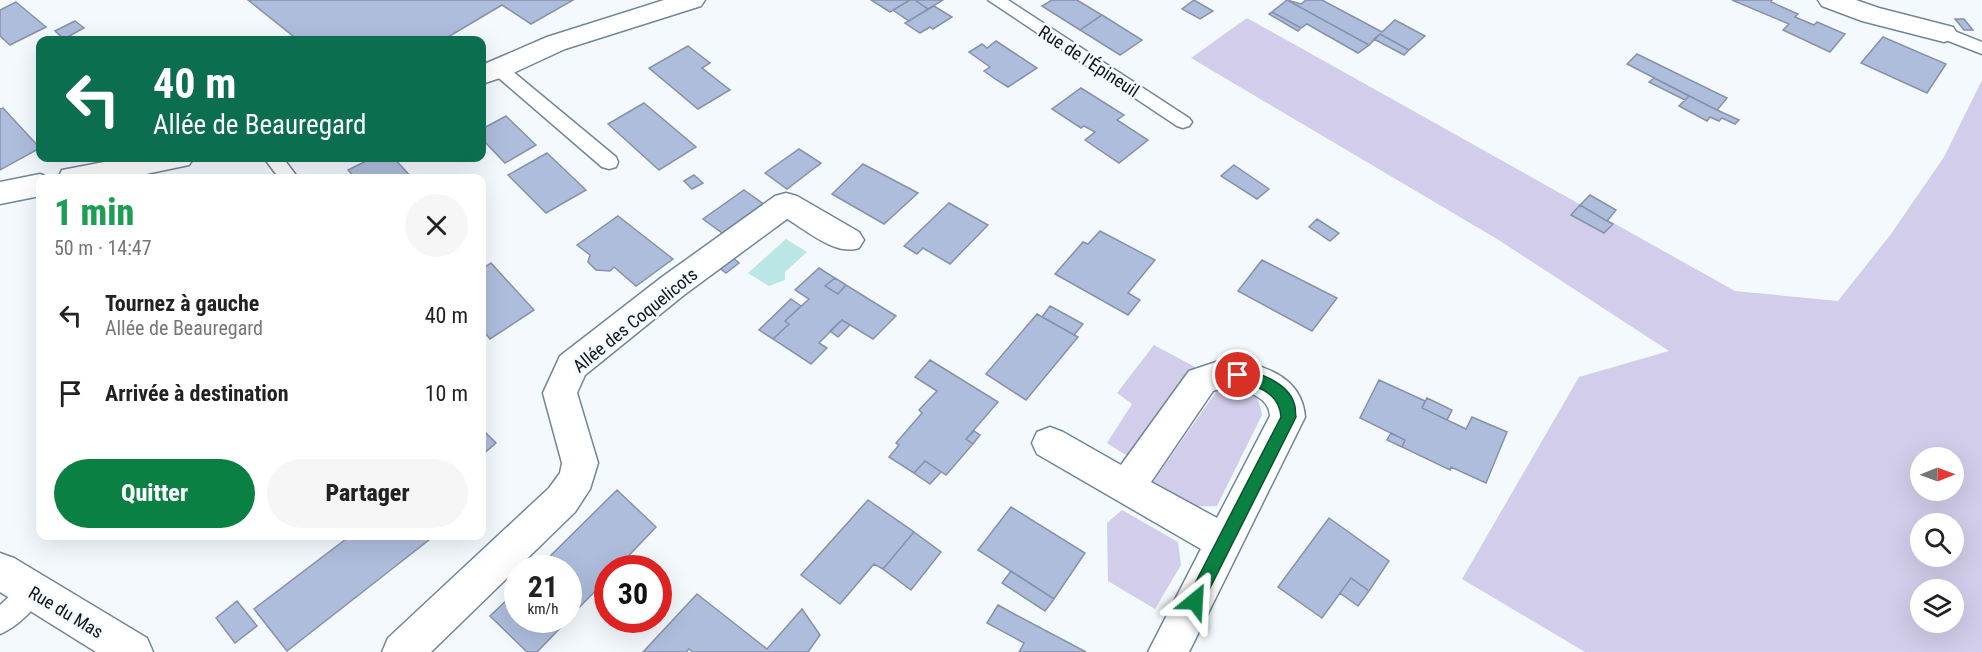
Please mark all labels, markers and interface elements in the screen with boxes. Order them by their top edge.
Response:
street label: Rue de l'Épineuil [1035,21,1143,101]
text: 40 m [153,59,236,108]
icon: left [54,60,132,138]
text: Allée de Beauregard [153,109,366,141]
text: 1 min [54,192,134,234]
button: close [405,194,468,257]
text: 50 m · 14:47 [54,236,152,260]
street label: Allée des Coquelicots [569,263,701,377]
text: Tournez à gauche [105,291,259,316]
icon: left [54,299,87,332]
text: 40 m [425,303,468,328]
text: Allée de Beauregard [105,316,263,340]
pin [1212,349,1263,400]
icon: arrive [1221,358,1254,391]
icon: arrive [54,377,87,410]
text: Arrivée à destination [105,381,289,406]
text: 10 m [425,381,468,406]
north arrow [1910,447,1964,501]
map controls [1910,447,1964,633]
button: Quitter [54,459,255,528]
button: Partager [267,459,468,528]
button: search [1910,513,1964,567]
speed limit sign: 30 [594,555,672,633]
text: 21 [528,569,558,604]
position arrow [1163,569,1227,633]
button: layers [1910,579,1964,633]
street label: Rue du Mas [25,582,107,642]
text: km/h [528,600,558,618]

